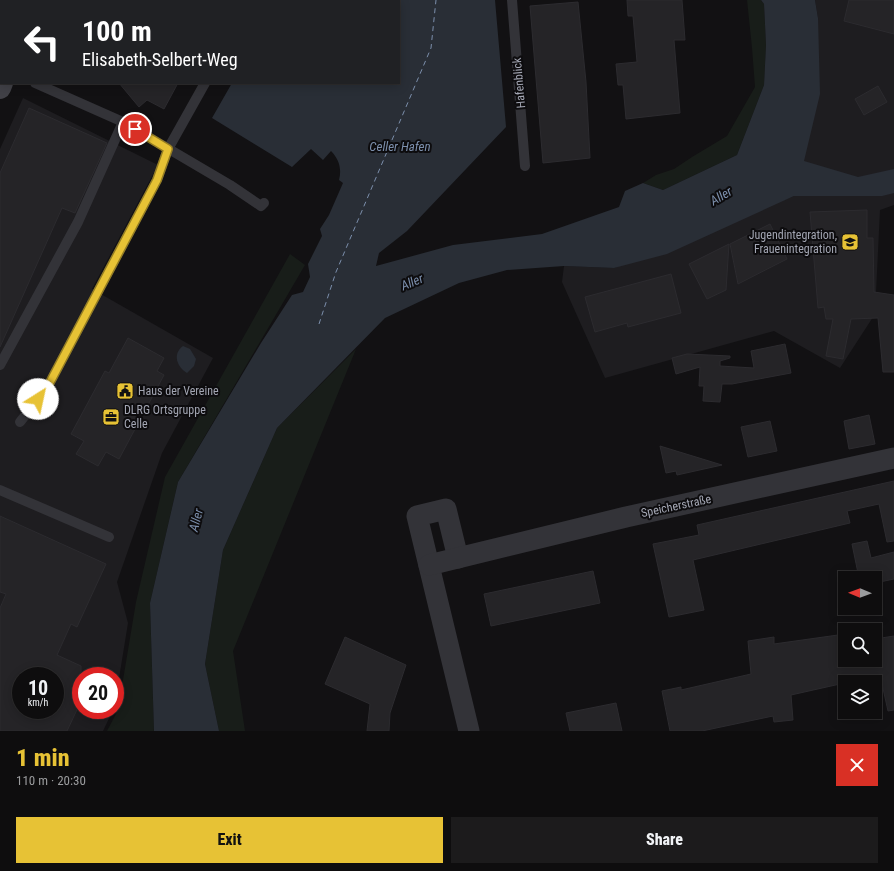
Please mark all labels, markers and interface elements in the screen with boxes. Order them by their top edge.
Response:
text: 100 m [82,15,152,48]
icon: left [16,16,68,68]
text: Elisabeth-Selbert-Weg [82,49,238,70]
street label: Hafenblick [510,57,528,109]
pin [118,112,152,146]
icon: arrive [124,118,146,140]
water label: Celler Hafen [369,139,431,154]
water label: Aller [706,183,736,209]
place label: Jugendintegration, Frauenintegration [749,228,837,256]
school or university icon: Jugendintegration, Frauenintegration [840,232,860,252]
water label: Aller [398,270,426,294]
position arrow [17,378,59,420]
public building icon: Haus der Vereine [115,381,135,401]
place label: Haus der Vereine [138,384,219,398]
place label: DLRG Ortsgruppe Celle [124,403,206,431]
office icon: DLRG Ortsgruppe Celle [101,407,121,427]
street label: Speicherstraße [640,492,713,520]
water label: Aller [186,506,206,534]
north arrow [838,571,882,615]
map controls [838,571,882,719]
button: search [838,623,882,667]
speed limit sign: 20 [72,667,124,719]
button: layers [838,675,882,719]
text: 10 [28,676,48,700]
text: km/h [28,697,48,708]
text: 1 min [16,744,70,772]
button: close [836,744,878,786]
text: 110 m · 20:30 [16,773,86,788]
button: Exit [16,817,443,863]
button: Share [451,817,878,863]

